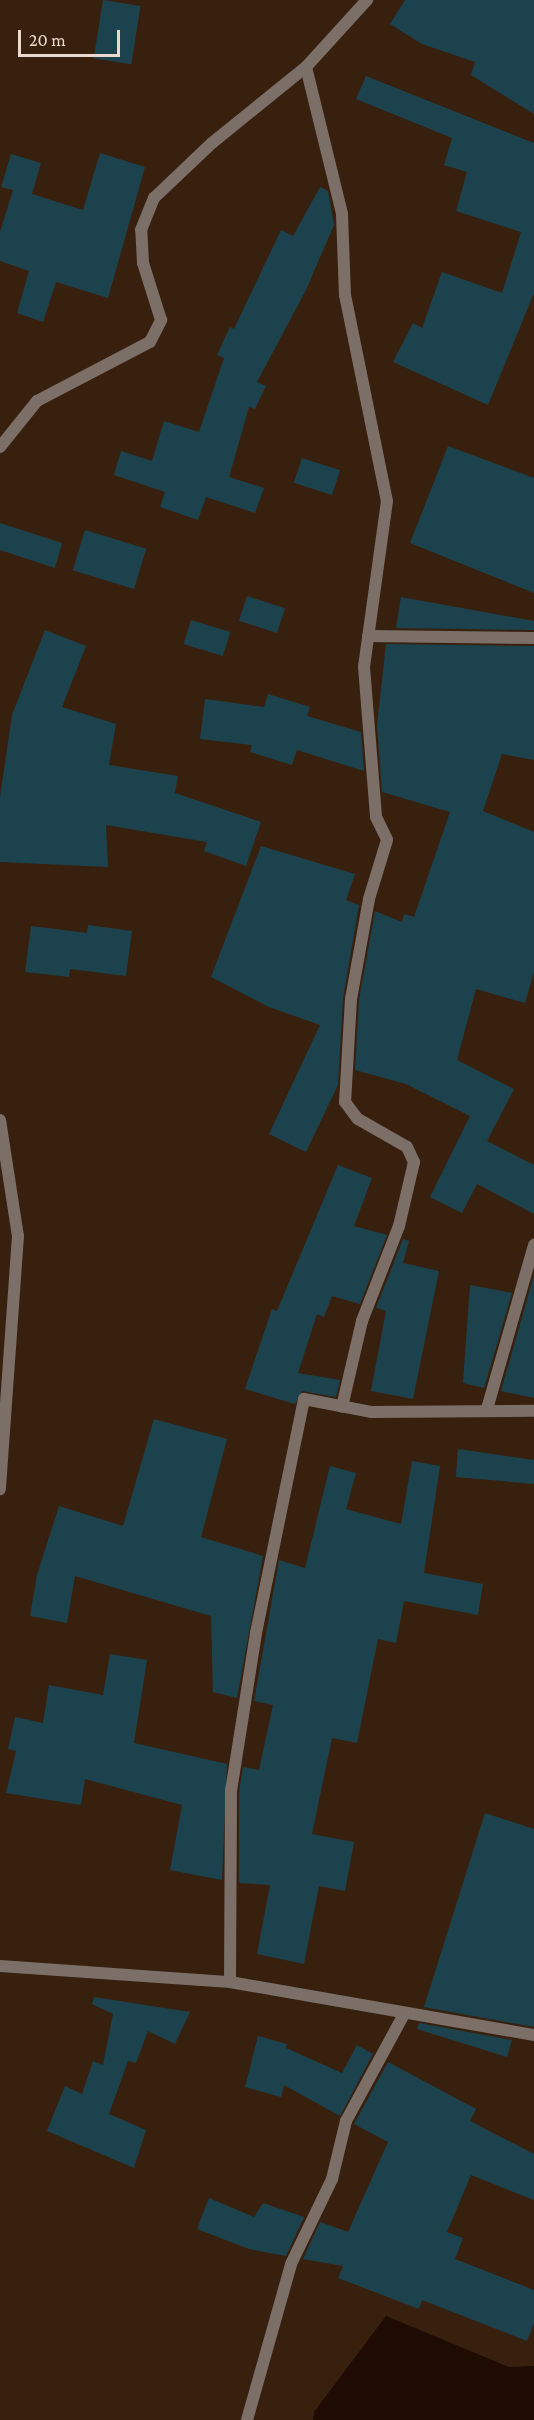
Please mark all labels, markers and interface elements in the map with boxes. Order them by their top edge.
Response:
scale bar [21,18,123,56]
text: 20 m [29,30,66,50]

